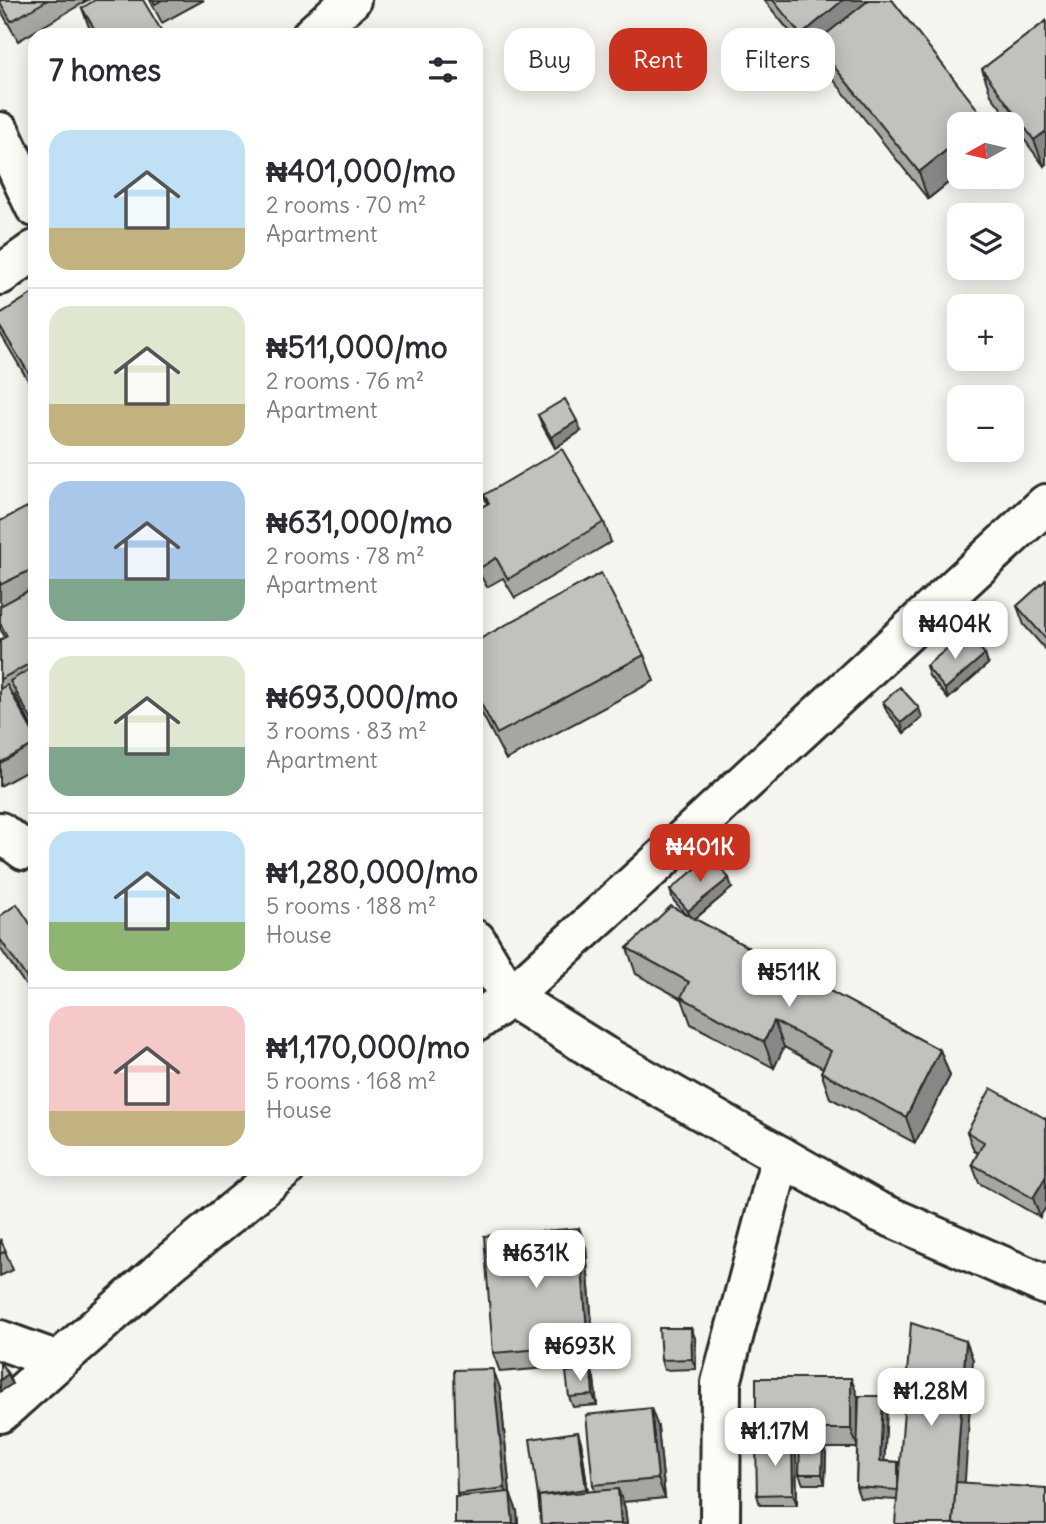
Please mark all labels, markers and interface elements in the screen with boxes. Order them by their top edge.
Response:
chip: Buy [504,28,595,91]
chip: Rent [609,28,707,91]
chip: Filters [721,28,835,91]
text: 7 homes [49,51,161,89]
icon: filters [424,51,462,89]
north arrow [947,112,1024,189]
map controls [947,112,1024,462]
text: ₦401,000/mo [266,152,456,190]
icon: home [105,158,189,242]
text: 2 rooms · 70 m² [266,190,426,219]
button: layers [947,203,1024,280]
text: Apartment [266,219,378,248]
button: + [947,294,1024,371]
text: ₦511,000/mo [266,328,448,366]
icon: home [105,334,189,418]
text: 2 rooms · 76 m² [266,366,424,395]
button: − [947,385,1024,462]
text: Apartment [266,395,378,424]
text: ₦631,000/mo [266,503,452,541]
icon: home [105,509,189,593]
text: 2 rooms · 78 m² [266,541,425,570]
text: Apartment [266,570,378,599]
pin: ₦404K [906,602,1004,661]
text: ₦404K [919,609,991,638]
text: ₦693,000/mo [266,678,458,716]
icon: home [105,684,189,768]
text: 3 rooms · 83 m² [266,716,427,745]
text: Apartment [266,745,378,774]
pin: ₦401K [651,824,749,884]
text: ₦401K [666,832,734,861]
text: ₦1,280,000/mo [266,853,478,891]
icon: home [105,859,189,943]
text: 5 rooms · 188 m² [266,891,436,920]
text: House [266,920,332,949]
pin: ₦511K [740,950,838,1009]
text: ₦511K [758,957,820,986]
text: ₦1,170,000/mo [266,1028,470,1066]
icon: home [105,1034,189,1118]
text: 5 rooms · 168 m² [266,1066,436,1095]
text: House [266,1095,332,1124]
pin: ₦631K [487,1230,585,1290]
text: ₦631K [503,1238,569,1267]
pin: ₦693K [531,1324,629,1383]
text: ₦693K [545,1331,615,1360]
pin: ₦1.28M [874,1368,988,1428]
text: ₦1.28M [893,1376,969,1405]
pin: ₦1.17M [718,1408,832,1468]
text: ₦1.17M [741,1416,809,1445]

